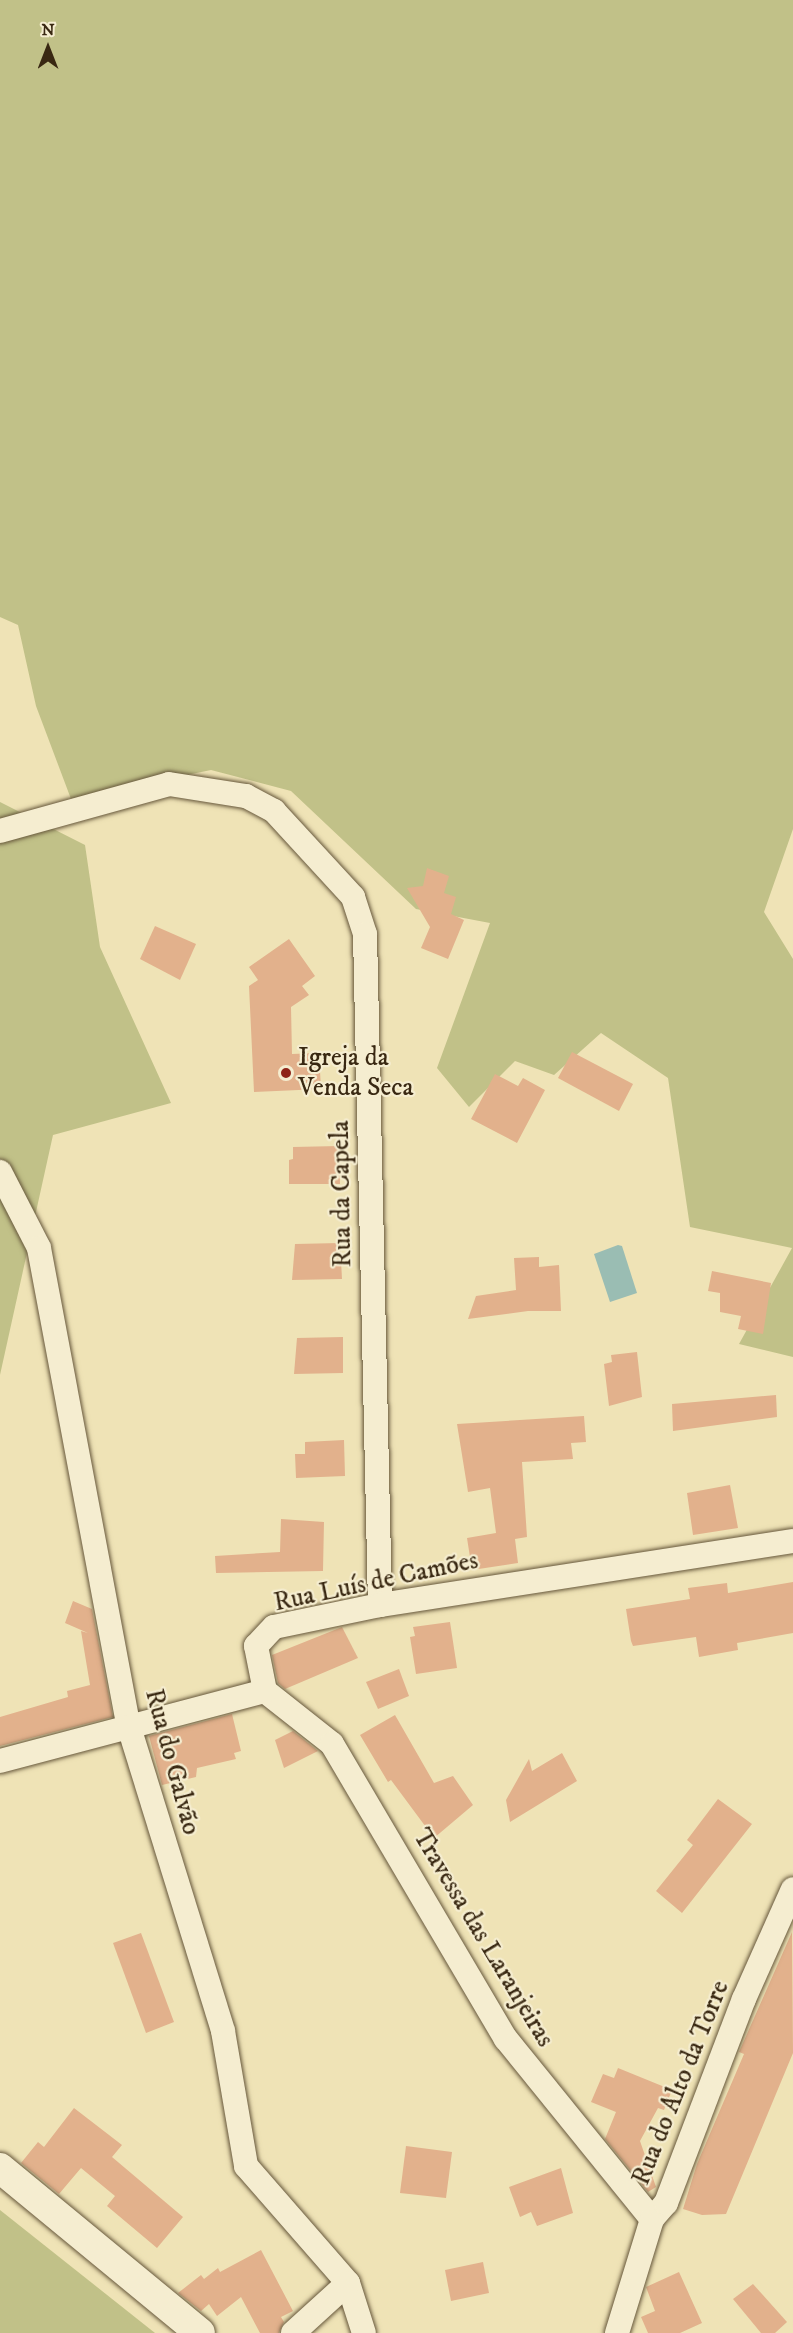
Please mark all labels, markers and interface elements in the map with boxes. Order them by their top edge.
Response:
north arrow [18,18,78,78]
text: N [41,20,55,40]
place label: Igreja da Venda Seca [298,1042,414,1104]
marker: Igreja da Venda Seca [279,1066,293,1080]
street label: Rua da Capela [325,1120,359,1268]
street label: Rua Luís de Camões [271,1545,481,1619]
street label: Rua do Galvão [138,1686,206,1838]
street label: Travessa das Laranjeiras [405,1823,561,2053]
street label: Rua do Alto da Torre [626,1976,736,2190]

